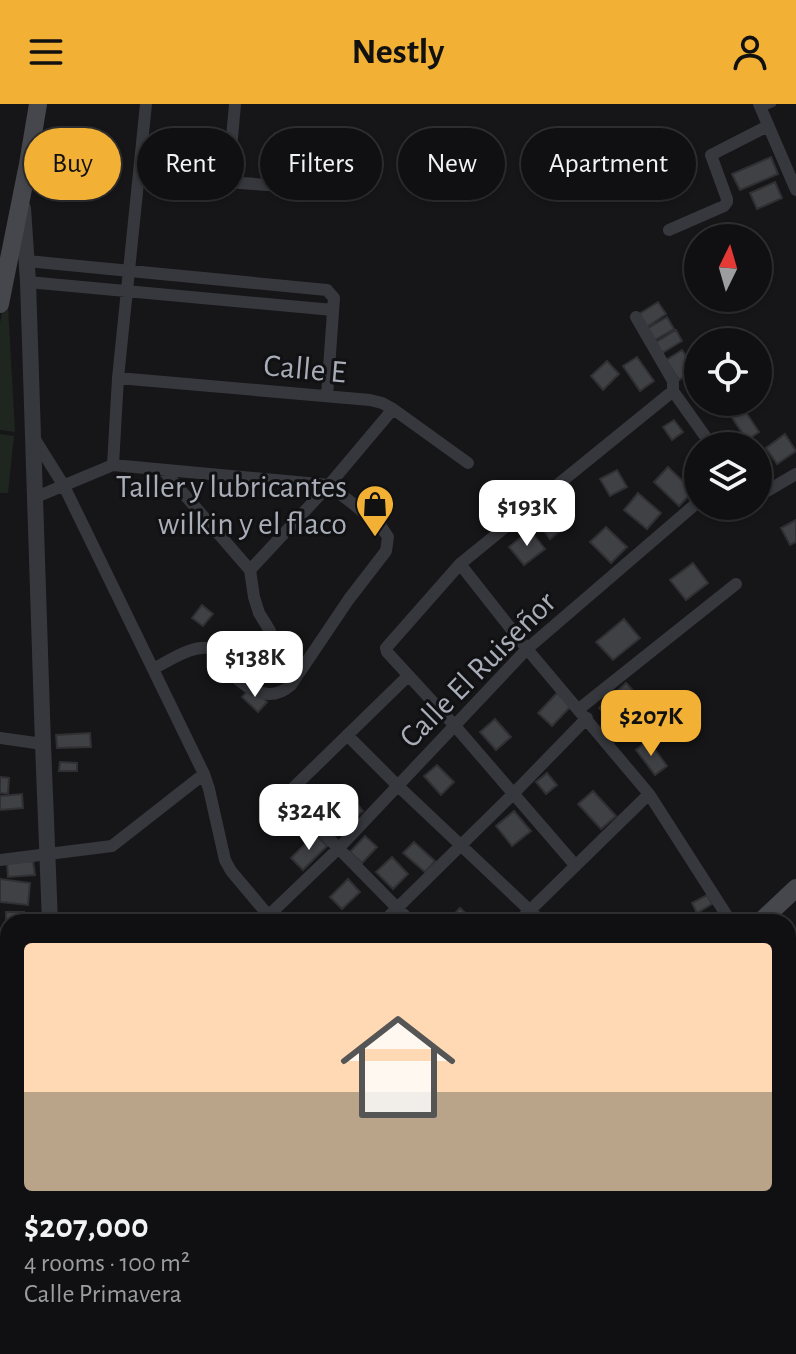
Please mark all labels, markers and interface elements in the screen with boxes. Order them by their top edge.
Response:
icon: menu [24,30,68,74]
icon: person [728,30,772,74]
text: Nestly [352,34,444,70]
chip: Buy [24,128,121,200]
chip: Rent [137,128,244,200]
chip: Filters [260,128,382,200]
chip: New [398,128,505,200]
chip: Apartment [521,128,696,200]
north arrow [684,224,772,312]
map controls [684,224,772,520]
button: locate [684,328,772,416]
street label: Calle E [262,349,348,389]
button: layers [684,432,772,520]
place label: Taller y lubricantes wilkin y el flaco [116,471,347,540]
pin: $193K [471,480,583,548]
shop icon: Taller y lubricantes wilkin y el flaco [354,483,396,538]
text: $193K [497,493,557,519]
street label: Calle El Ruiseñor [394,585,562,754]
pin: $138K [199,631,311,699]
text: $138K [225,644,285,670]
pin: $207K [595,690,707,758]
text: $207K [619,703,683,729]
pin: $324K [253,784,365,852]
text: $324K [277,797,341,823]
icon: home [326,995,470,1139]
text: $207,000 [24,1210,149,1244]
text: 4 rooms · 100 m² [24,1250,190,1276]
text: Calle Primavera [24,1281,182,1307]

